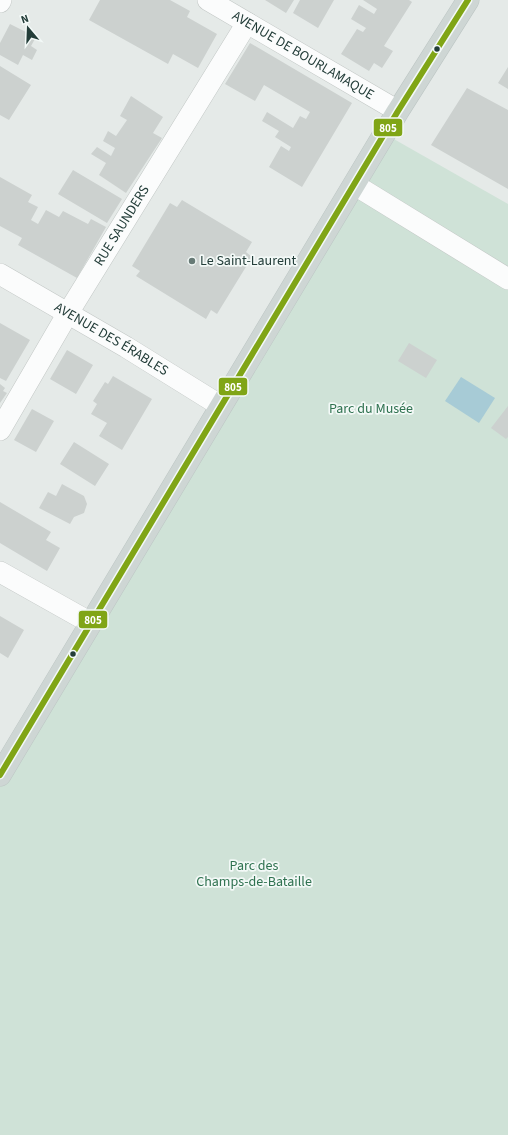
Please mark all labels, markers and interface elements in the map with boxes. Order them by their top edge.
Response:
street label: AVENUE DE BOURLAMAQUE [228,6,378,105]
north arrow [8,8,48,48]
text: N [19,11,31,27]
unlabelled marker [432,44,442,54]
line badge: 805 [373,118,403,137]
text: 805 [379,121,397,136]
street label: RUE SAUNDERS [89,181,154,270]
place label: Le Saint-Laurent [200,251,297,271]
marker: Le Saint-Laurent [187,256,197,266]
street label: AVENUE DES ÉRABLES [51,298,172,381]
line badge: 805 [218,377,248,396]
text: 805 [224,380,242,395]
park label: Parc du Musée [329,399,413,419]
line badge: 805 [78,610,108,629]
text: 805 [84,613,102,628]
unlabelled marker [68,649,78,659]
park label: Parc des Champs-de-Bataille [196,856,312,892]

